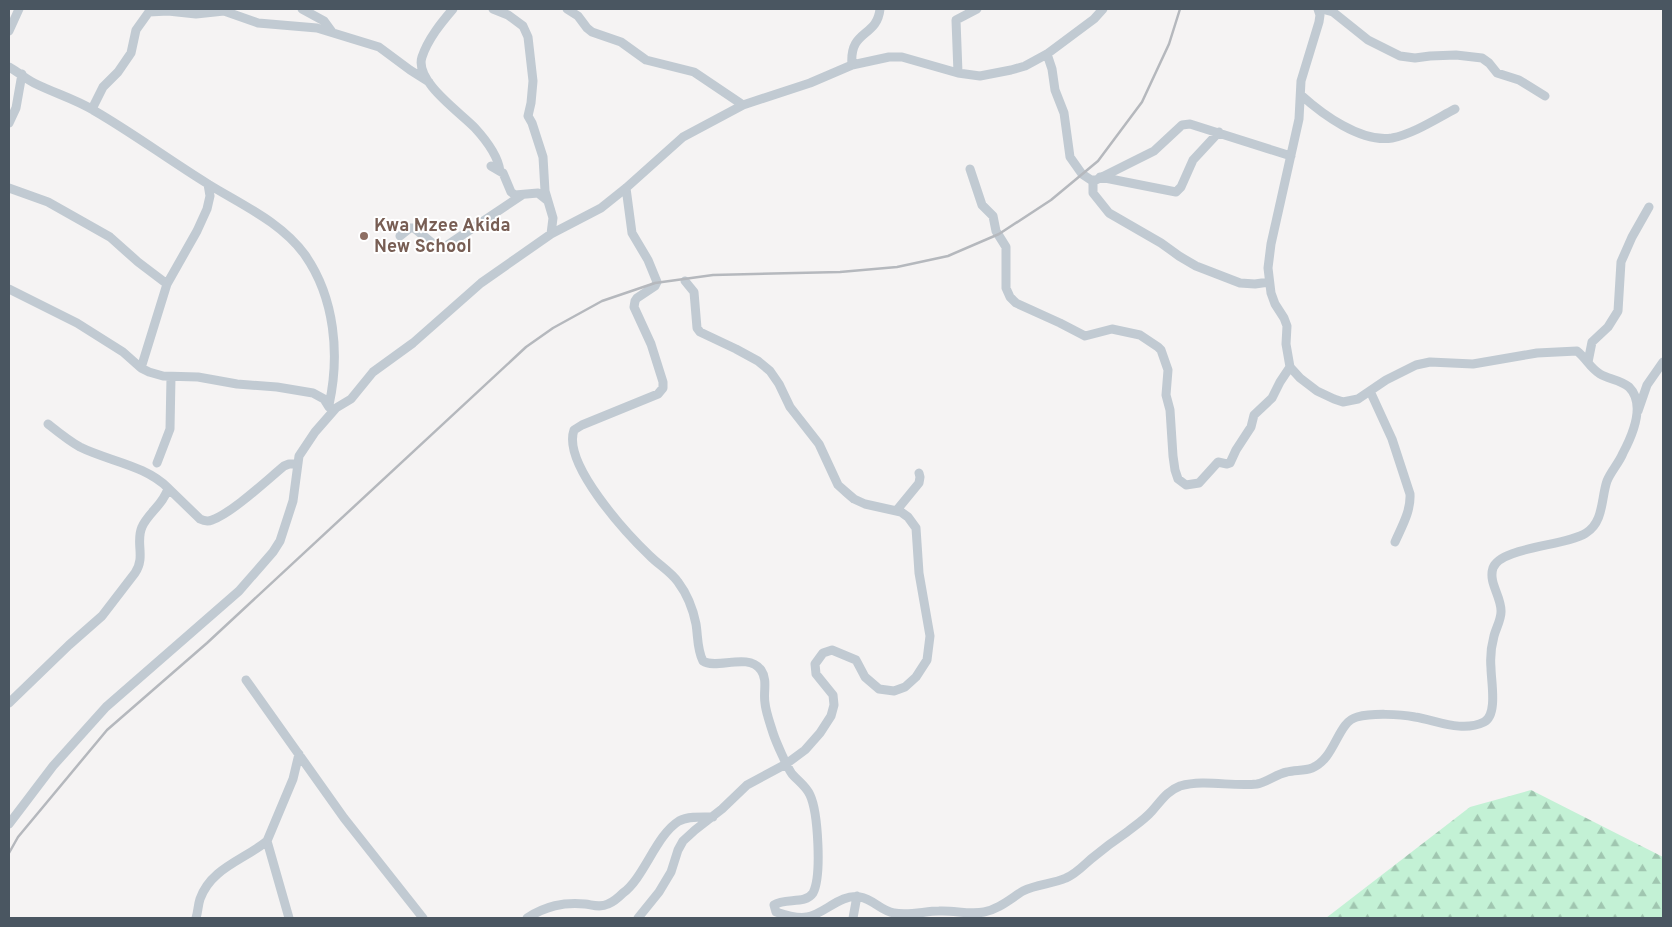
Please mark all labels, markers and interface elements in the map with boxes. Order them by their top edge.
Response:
place label: Kwa Mzee Akida New School [374,215,510,259]
marker: Kwa Mzee Akida New School [358,230,370,242]

